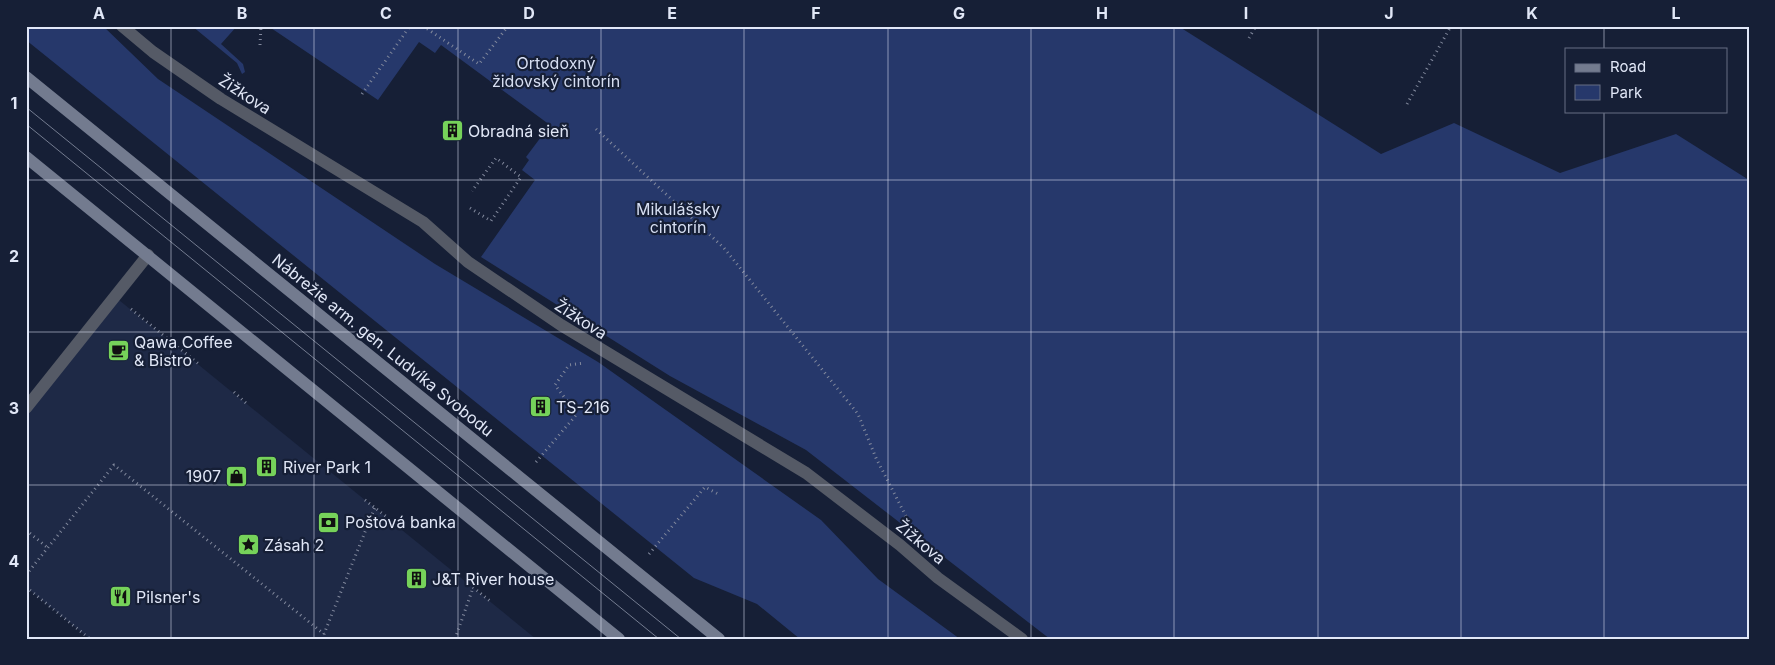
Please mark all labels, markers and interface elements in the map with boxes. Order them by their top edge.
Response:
text: A [93,3,105,23]
text: B [237,3,247,23]
text: C [380,3,392,23]
text: D [523,3,535,23]
text: E [667,3,677,23]
text: F [811,3,821,23]
text: G [953,3,965,23]
text: H [1096,3,1108,23]
text: I [1244,3,1248,23]
text: J [1384,3,1394,23]
text: K [1526,3,1538,23]
text: L [1671,3,1681,23]
legend [1565,48,1728,112]
park label: Ortodoxný židovský cintorín [492,53,620,91]
text: Road [1610,57,1646,76]
street label: Žižkova [215,70,275,118]
text: Park [1610,83,1643,102]
text: 1 [11,93,17,113]
building icon: Obradná sieň [440,119,464,143]
place label: Obradná sieň [468,121,569,141]
park label: Mikulášsky cintorín [636,199,720,237]
text: 2 [9,246,19,266]
street label: Nábrežie arm. gen. Ludvíka Svobodu [268,249,498,441]
street label: Žižkova [551,295,611,343]
place label: Qawa Coffee & Bistro [134,332,232,370]
cafe icon: Qawa Coffee & Bistro [106,339,130,363]
building icon: TS-216 [528,395,552,419]
place label: TS-216 [556,397,610,417]
text: 3 [9,398,19,418]
building icon: River Park 1 [255,455,279,479]
place label: River Park 1 [283,457,371,477]
shop icon: 1907 [225,464,249,488]
place label: 1907 [186,466,221,486]
bank icon: Poštová banka [317,510,341,534]
place label: Poštová banka [345,512,456,532]
street label: Žižkova [892,516,950,568]
place icon: Zásah 2 [236,533,260,557]
place label: Zásah 2 [264,535,324,555]
text: 4 [9,551,20,571]
building icon: J&T River house [404,567,428,591]
place label: J&T River house [432,569,554,589]
restaurant icon: Pilsner's [108,585,132,609]
place label: Pilsner's [136,587,200,607]

